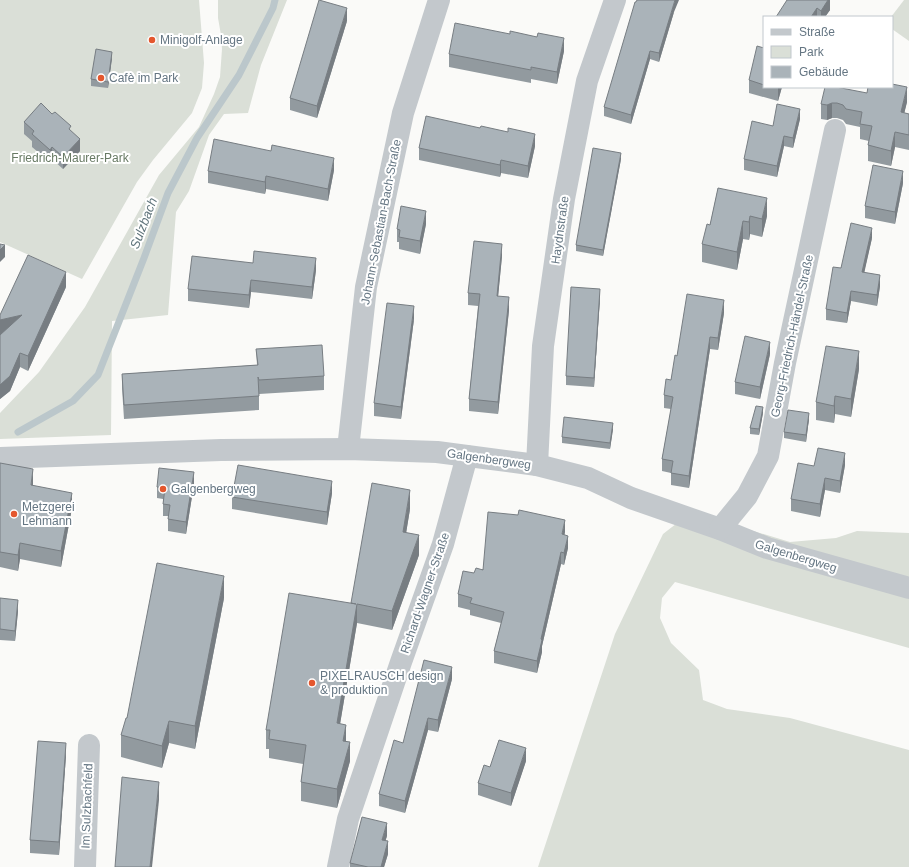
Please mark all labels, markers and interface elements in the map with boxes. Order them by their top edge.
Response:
legend [763,16,893,88]
text: Straße [799,25,835,39]
place label: Minigolf-Anlage [160,33,243,47]
marker: Minigolf-Anlage [147,35,157,45]
text: Park [799,45,825,59]
text: Gebäude [799,65,849,79]
place label: Cafè im Park [109,71,179,85]
marker: Cafè im Park [96,73,106,83]
street label: Johann-Sebastian-Bach-Straße [358,138,404,306]
park label: Friedrich-Maurer-Park [11,151,130,165]
street label: Haydnstraße [548,195,572,265]
water label: Sulzbach [127,196,160,251]
street label: Georg-Friedrich-Händel-Straße [768,253,816,419]
street label: Galgenbergweg [446,446,532,472]
place label: Galgenbergweg [171,482,256,496]
marker: Galgenbergweg [158,484,168,494]
place label: Metzgerei Lehmann [22,500,75,528]
marker: Metzgerei Lehmann [9,509,19,519]
street label: Richard-Wagner-Straße [398,530,452,655]
street label: Galgenbergweg [753,537,839,575]
place label: PIXELRAUSCH design & produktion [320,669,443,697]
marker: PIXELRAUSCH design & produktion [307,678,317,688]
street label: Im Sulzbachfeld [79,763,95,849]

